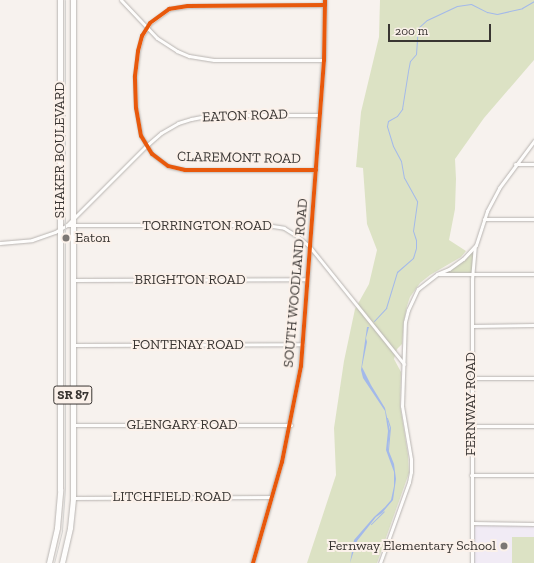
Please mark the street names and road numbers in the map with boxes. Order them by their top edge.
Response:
street label: SHAKER BOULEVARD [52,82,68,218]
street label: EATON ROAD [202,106,288,126]
street label: CLAREMONT ROAD [177,149,301,167]
street label: SOUTH WOODLAND ROAD [280,198,312,368]
street label: TORRINGTON ROAD [142,218,272,234]
street label: BRIGHTON ROAD [134,272,246,288]
street label: FONTENAY ROAD [132,337,244,353]
street label: FERNWAY ROAD [463,352,479,456]
road number: SR 87 [53,384,93,406]
street label: GLENGARY ROAD [126,417,238,433]
street label: LITCHFIELD ROAD [113,489,231,505]

